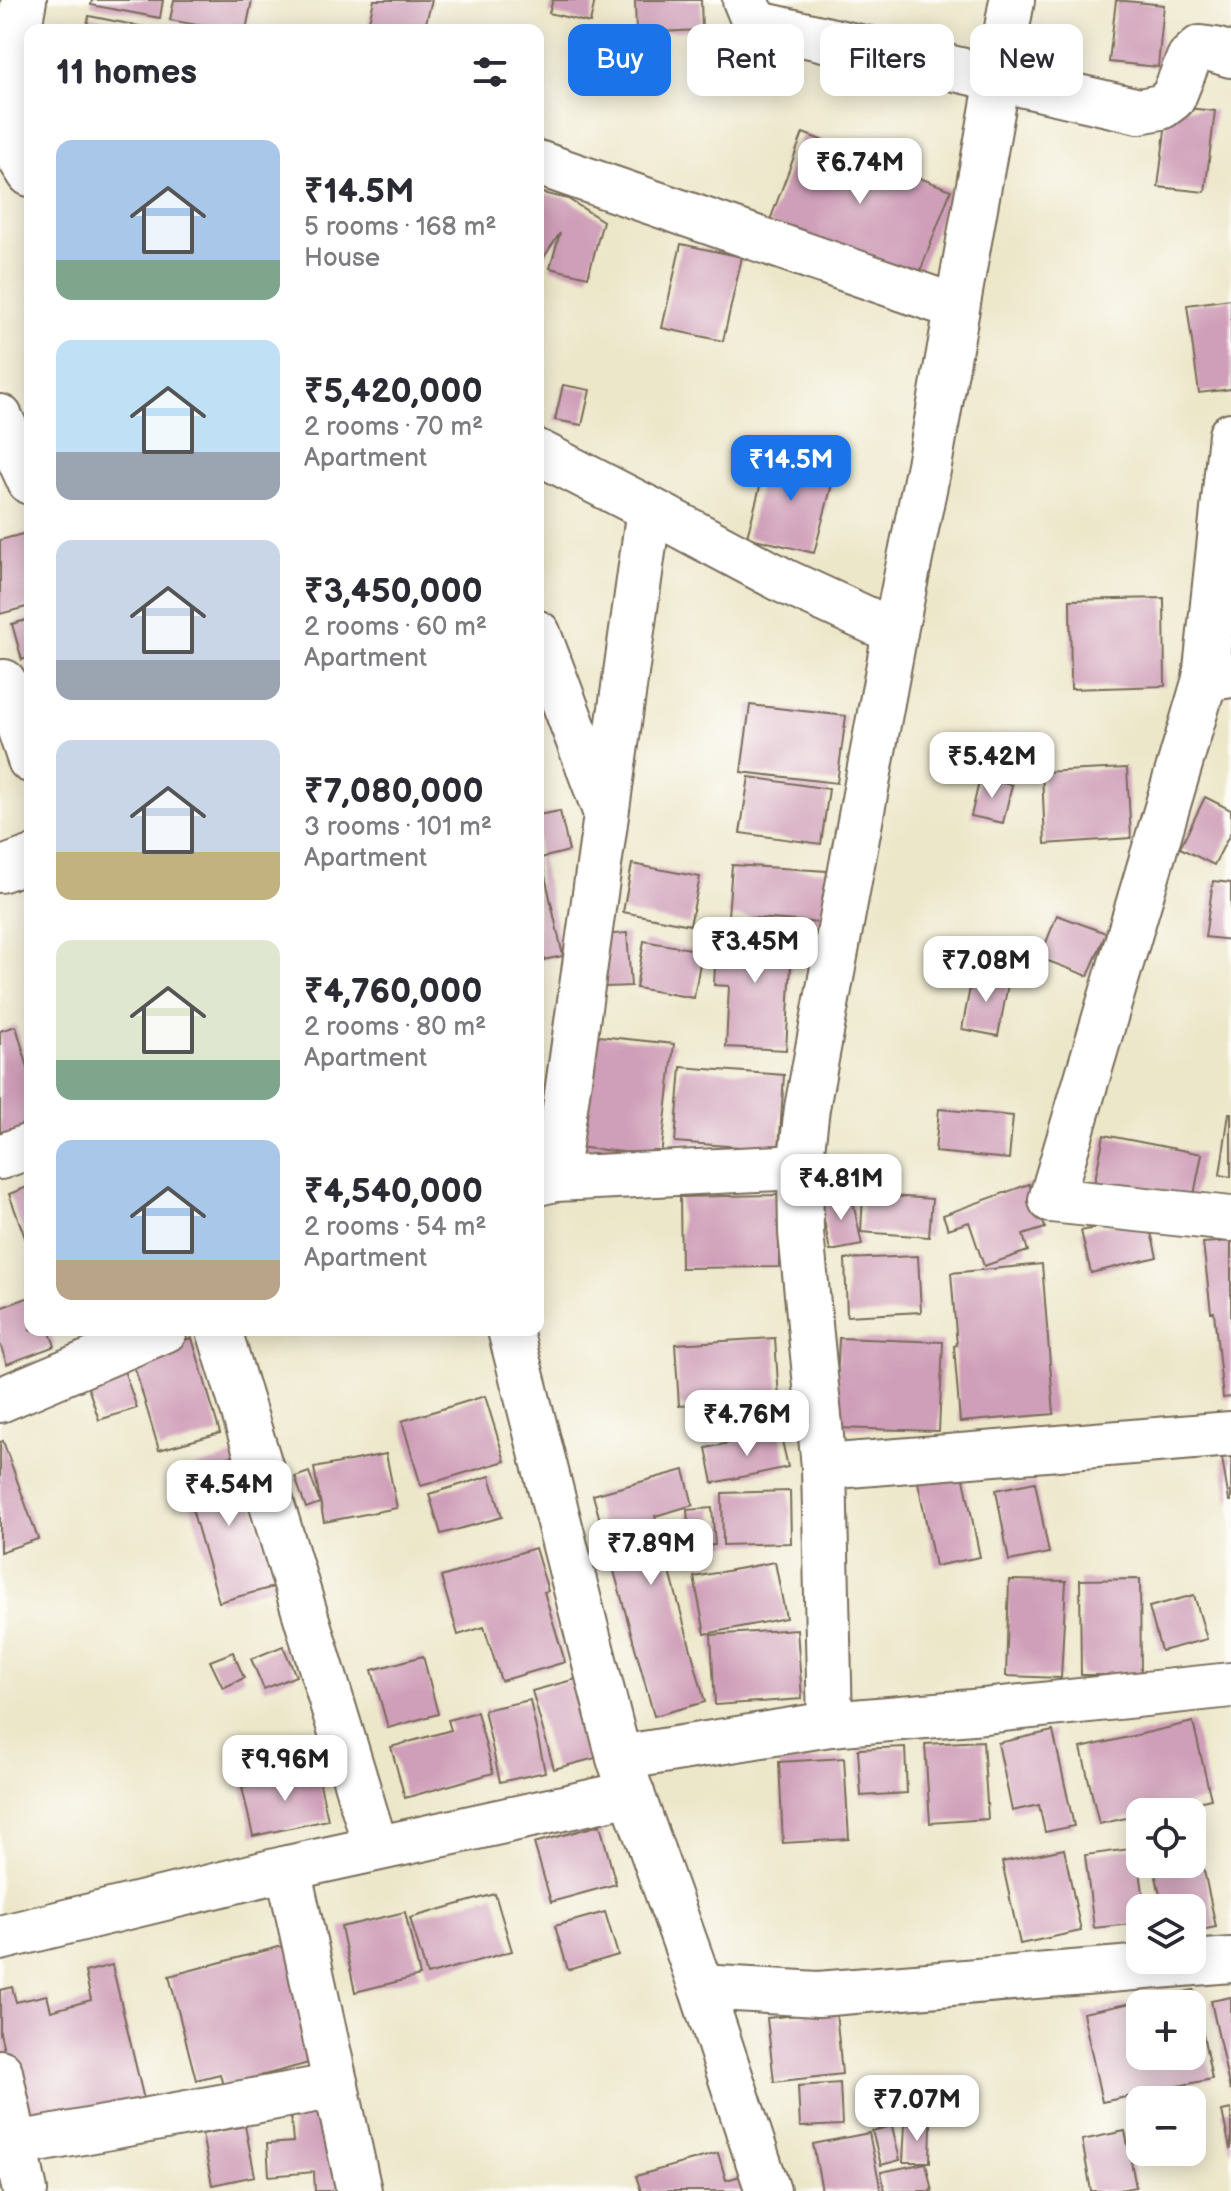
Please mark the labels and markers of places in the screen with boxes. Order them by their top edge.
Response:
pin: ₹6.74M [795,138,925,206]
pin: ₹14.5M [726,435,856,503]
pin: ₹5.42M [927,732,1057,800]
pin: ₹3.45M [690,917,820,985]
pin: ₹7.08M [921,936,1051,1004]
pin: ₹4.81M [776,1154,906,1222]
pin: ₹4.76M [682,1390,812,1458]
pin: ₹4.54M [164,1460,294,1528]
pin: ₹7.89M [586,1519,716,1587]
pin: ₹9.96M [220,1735,350,1803]
pin: ₹7.07M [852,2075,982,2143]

